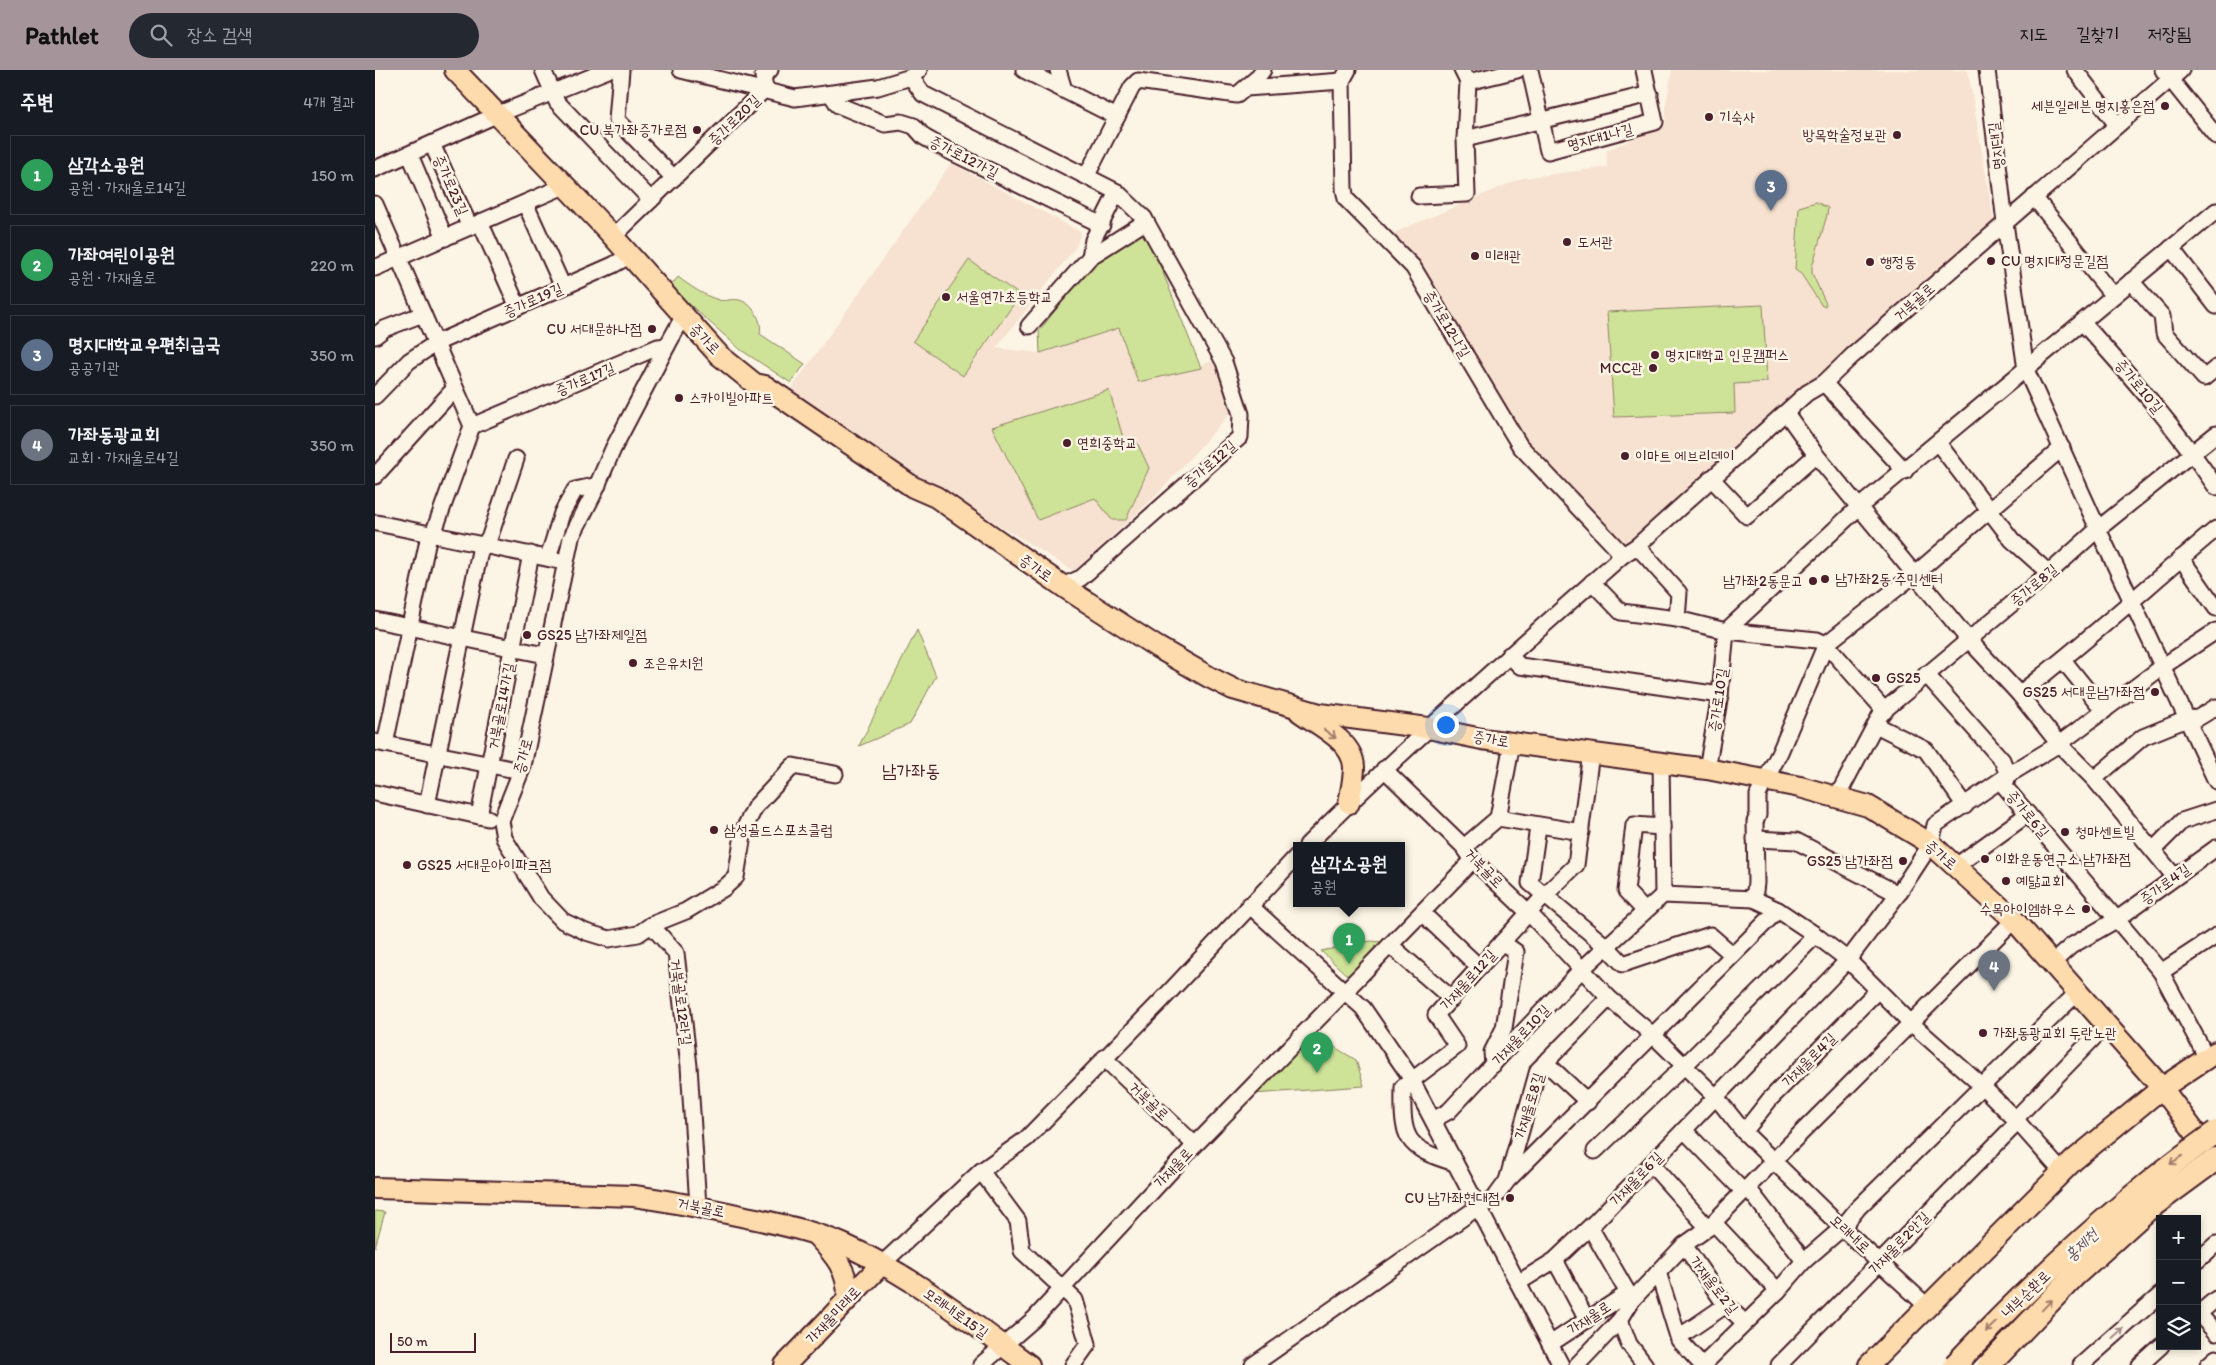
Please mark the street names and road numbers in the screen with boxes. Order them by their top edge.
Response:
street label: 증가로20길 [704,91,764,149]
street label: 명지대1나길 [1565,120,1635,154]
street label: 명지대길 [1984,121,2008,171]
street label: 증가로12가길 [926,132,1002,182]
street label: 증가로23길 [430,152,472,218]
street label: 증가로19길 [501,279,565,321]
street label: 거북골로 [1890,279,1938,325]
street label: 증가로12나길 [1420,287,1474,361]
street label: 증가로 [686,320,724,358]
street label: 증가로10길 [2111,356,2167,416]
street label: 증가로17길 [553,358,617,400]
street label: 증가로12길 [1180,436,1240,492]
street label: 증가로 [1016,550,1056,586]
street label: 증가로8길 [2007,560,2061,610]
street label: 거북골로14가길 [484,661,518,751]
street label: 증가로10길 [1705,667,1731,733]
street label: 증가로 [1472,727,1510,751]
street label: 증가로 [510,736,536,776]
street label: 증가로6길 [2003,787,2053,841]
street label: 증가로 [1921,836,1961,874]
street label: 거북골로 [1461,844,1507,892]
street label: 증가로4길 [2137,860,2193,908]
street label: 가재울로12길 [1436,946,1500,1014]
street label: 거북골로12라길 [667,958,695,1046]
street label: 가재울로10길 [1488,1001,1554,1069]
street label: 가재울로4길 [1778,1029,1840,1091]
street label: 가재울로8길 [1510,1071,1548,1141]
street label: 거북골로 [1125,1078,1173,1124]
street label: 가재울로 [1150,1144,1196,1192]
street label: 가재울로6길 [1606,1148,1666,1210]
street label: 거북골로 [676,1193,726,1221]
street label: 가재울로2안길 [1865,1208,1933,1278]
street label: 모래내로 [1826,1211,1874,1257]
street label: 가재울로2길 [1686,1253,1742,1317]
street label: 내부순환로 [1998,1267,2054,1321]
street label: 가재울미래로 [802,1282,864,1348]
street label: 모래내로15길 [920,1284,992,1342]
street label: 가재울로 [1564,1297,1614,1339]

